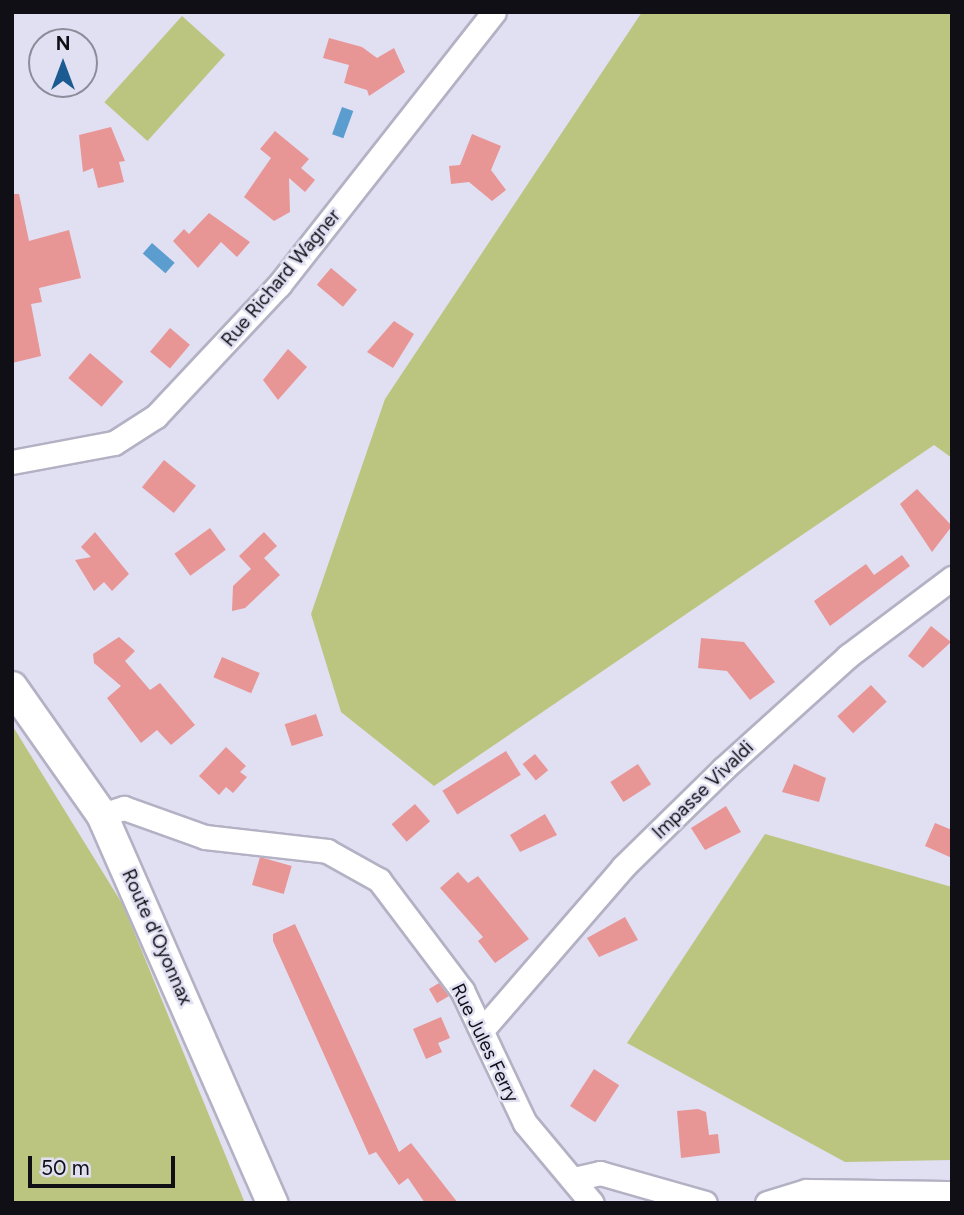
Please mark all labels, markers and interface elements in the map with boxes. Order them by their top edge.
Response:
north arrow [28,28,98,98]
text: N [56,32,70,55]
street label: Rue Richard Wagner [217,205,345,351]
street label: Impasse Vivaldi [648,736,758,844]
street label: Route d'Oyonnax [117,866,197,1008]
street label: Rue Jules Ferry [446,980,524,1106]
scale bar [32,1142,178,1186]
text: 50 m [41,1155,90,1180]

